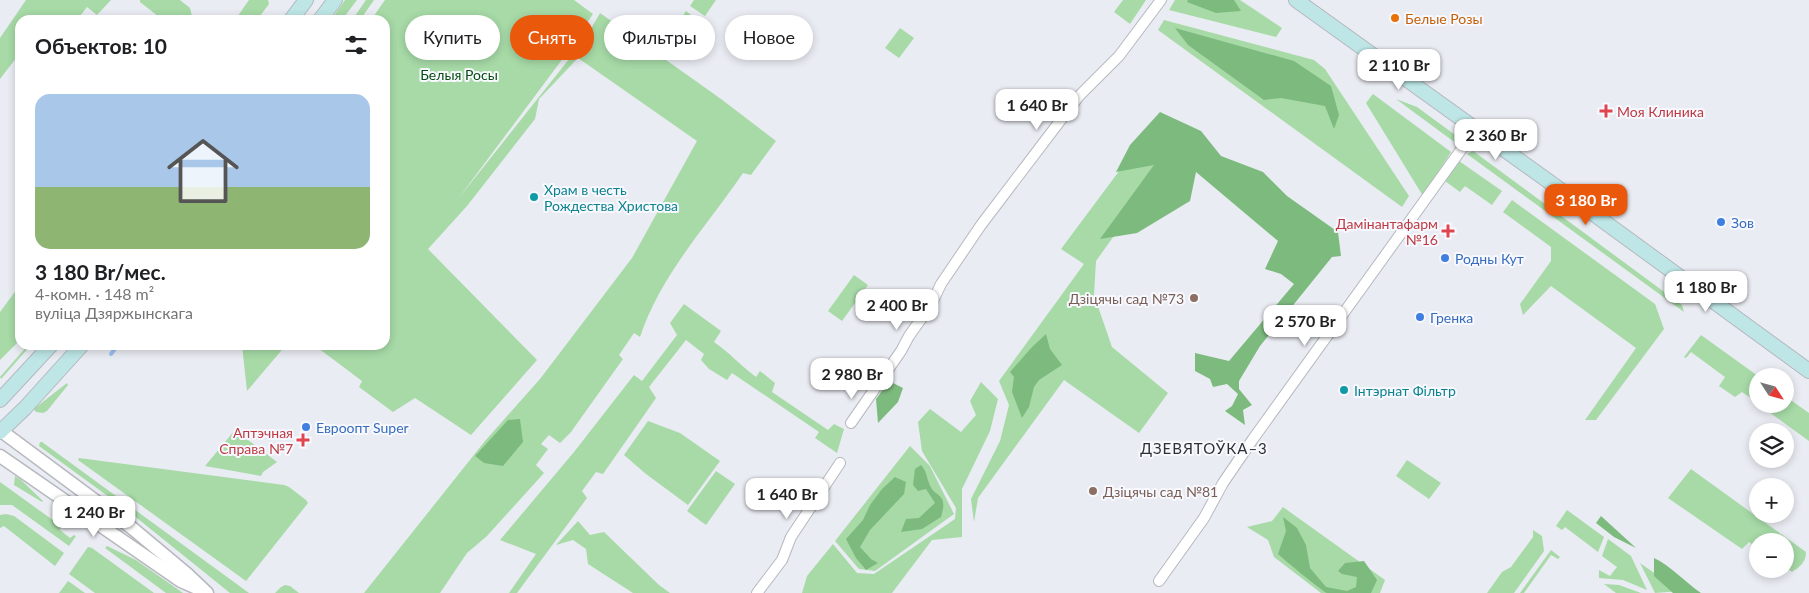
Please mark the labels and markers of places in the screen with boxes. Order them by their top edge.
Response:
place label: Белые Розы [1405,10,1483,27]
marker: Белые Розы [1389,12,1401,24]
pin: 2 110 Br [1347,48,1451,91]
pin: 1 640 Br [985,88,1089,131]
place label: Моя Клиника [1617,103,1704,120]
marker: Моя Клиника [1599,104,1613,118]
pin: 2 360 Br [1444,119,1548,161]
place label: Храм в честь Рождества Христова [544,181,678,214]
pin: 3 180 Br [1534,184,1638,226]
marker: Храм в честь Рождества Христова [528,191,540,203]
place label: Зов [1731,214,1754,231]
place label: Дамінантафарм №16 [1336,215,1438,248]
marker: Зов [1715,216,1727,228]
marker: Дамінантафарм №16 [1442,225,1454,237]
place label: Родны Кут [1455,250,1524,267]
marker: Родны Кут [1439,252,1451,264]
pin: 1 180 Br [1654,270,1758,313]
pin: 2 400 Br [845,288,949,331]
place label: Дзіцячы сад №73 [1069,290,1184,307]
marker: Дзіцячы сад №73 [1188,292,1200,304]
pin: 2 570 Br [1253,304,1357,347]
place label: Гренка [1430,309,1473,326]
marker: Гренка [1414,311,1426,323]
pin: 2 980 Br [800,358,904,400]
place label: Інтэрнат Фільтр [1354,382,1456,399]
marker: Інтэрнат Фільтр [1338,384,1350,396]
place label: Евроопт Super [316,419,409,436]
marker: Евроопт Super [300,421,312,433]
place label: Аптэчная Справа №7 [219,424,293,457]
marker: Аптэчная Справа №7 [297,434,309,446]
pin: 1 640 Br [735,478,839,520]
place label: Дзіцячы сад №81 [1103,483,1218,500]
marker: Дзіцячы сад №81 [1087,485,1099,497]
pin: 1 240 Br [42,496,146,538]

